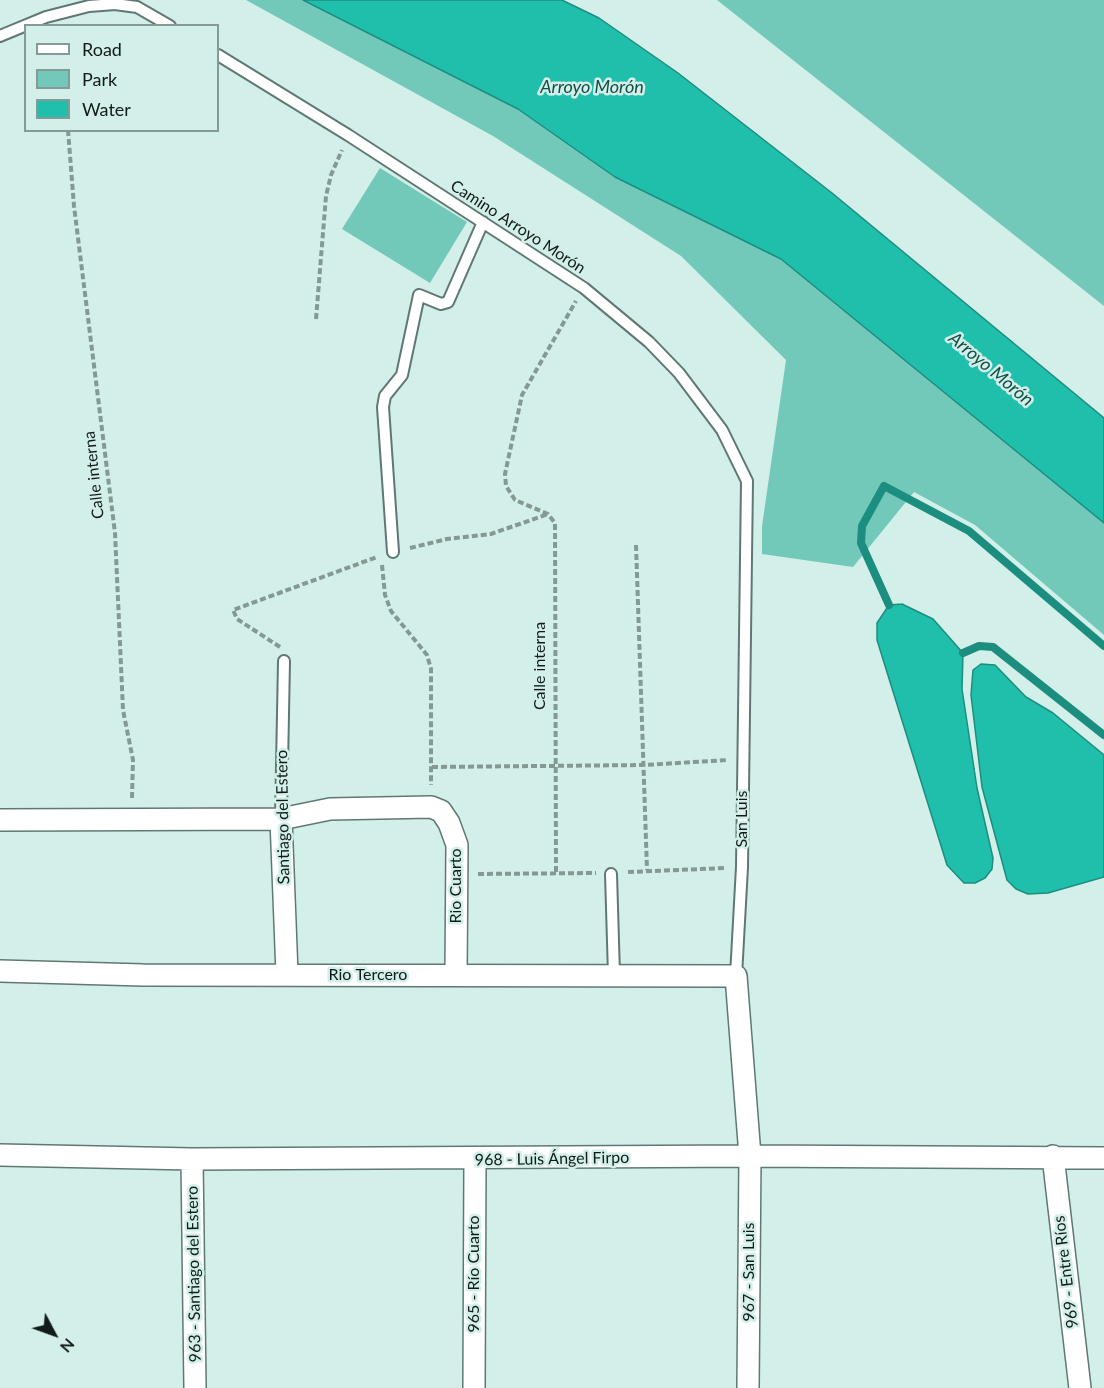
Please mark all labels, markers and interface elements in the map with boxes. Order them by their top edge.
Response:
legend [24,24,219,132]
text: Road [82,38,122,60]
text: Park [82,68,117,90]
water label: Arroyo Morón [540,76,644,98]
text: Water [82,98,131,120]
street label: Camino Arroyo Morón [447,176,589,278]
water label: Arroyo Morón [944,327,1038,411]
street label: Calle interna [80,430,108,520]
street label: Calle interna [530,622,550,710]
street label: Santiago del Estero [272,750,294,884]
street label: San Luis [732,791,752,847]
street label: Rio Cuarto [446,849,466,923]
street label: Rio Tercero [329,965,407,985]
street label: 968 - Luis Ángel Firpo [475,1148,629,1170]
street label: 963 - Santiago del Estero [183,1186,205,1362]
street label: 969 - Entre Ríos [1050,1215,1082,1329]
street label: 965 - Río Cuarto [464,1216,484,1332]
street label: 967 - San Luis [739,1223,759,1321]
north arrow [24,1304,84,1364]
text: N [57,1335,79,1357]

